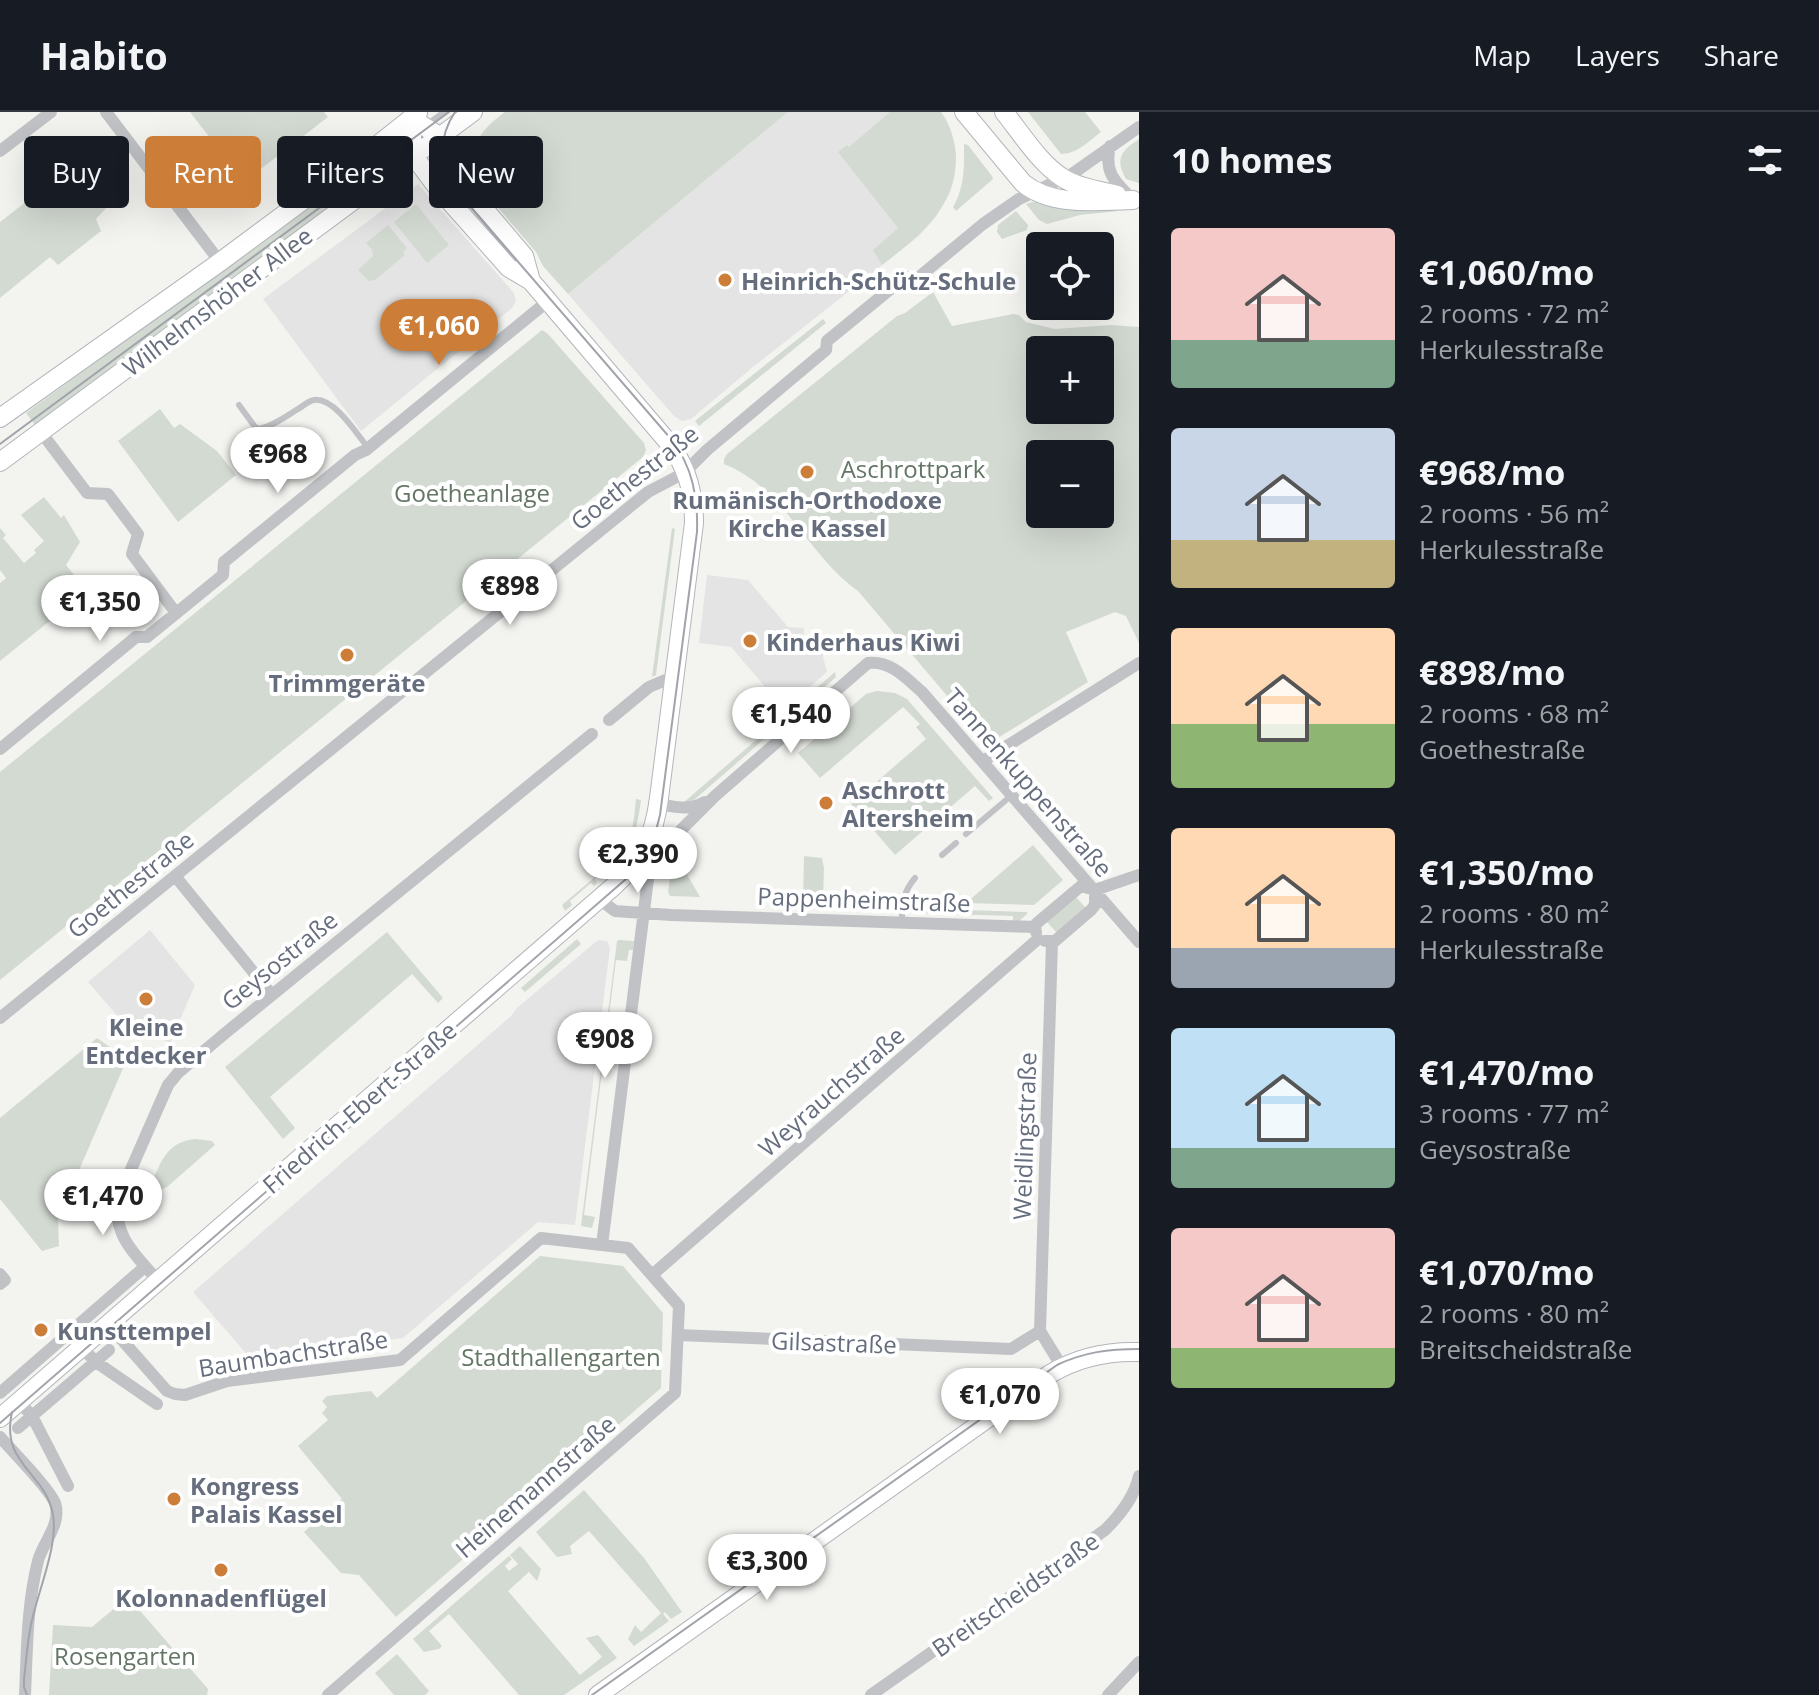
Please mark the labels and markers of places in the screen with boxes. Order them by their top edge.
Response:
place label: Heinrich-Schütz-Schule [741,264,1016,297]
marker: Heinrich-Schütz-Schule [716,271,734,289]
pin: €1,060 [374,299,504,367]
pin: €968 [231,427,325,495]
marker: Rumänisch-Orthodoxe Kirche Kassel [798,463,816,481]
place label: Rumänisch-Orthodoxe Kirche Kassel [672,483,942,544]
pin: €898 [463,559,557,627]
pin: €1,350 [35,575,165,643]
place label: Kinderhaus Kiwi [766,625,961,658]
marker: Kinderhaus Kiwi [741,632,759,650]
marker: Trimmgeräte [338,646,356,664]
place label: Trimmgeräte [269,666,425,699]
pin: €1,540 [726,687,856,755]
place label: Aschrott Altersheim [842,773,974,834]
marker: Aschrott Altersheim [817,794,835,812]
pin: €2,390 [573,827,703,895]
marker: Kleine Entdecker [137,990,155,1008]
place label: Kleine Entdecker [85,1010,207,1071]
pin: €908 [558,1012,652,1080]
pin: €1,470 [38,1169,168,1237]
place label: Kunsttempel [57,1314,212,1347]
marker: Kunsttempel [32,1321,50,1339]
pin: €1,070 [935,1368,1065,1436]
place label: Kongress Palais Kassel [190,1469,343,1530]
marker: Kongress Palais Kassel [165,1490,183,1508]
pin: €3,300 [702,1534,832,1602]
marker: Kolonnadenflügel [212,1561,230,1579]
place label: Kolonnadenflügel [115,1581,327,1614]

